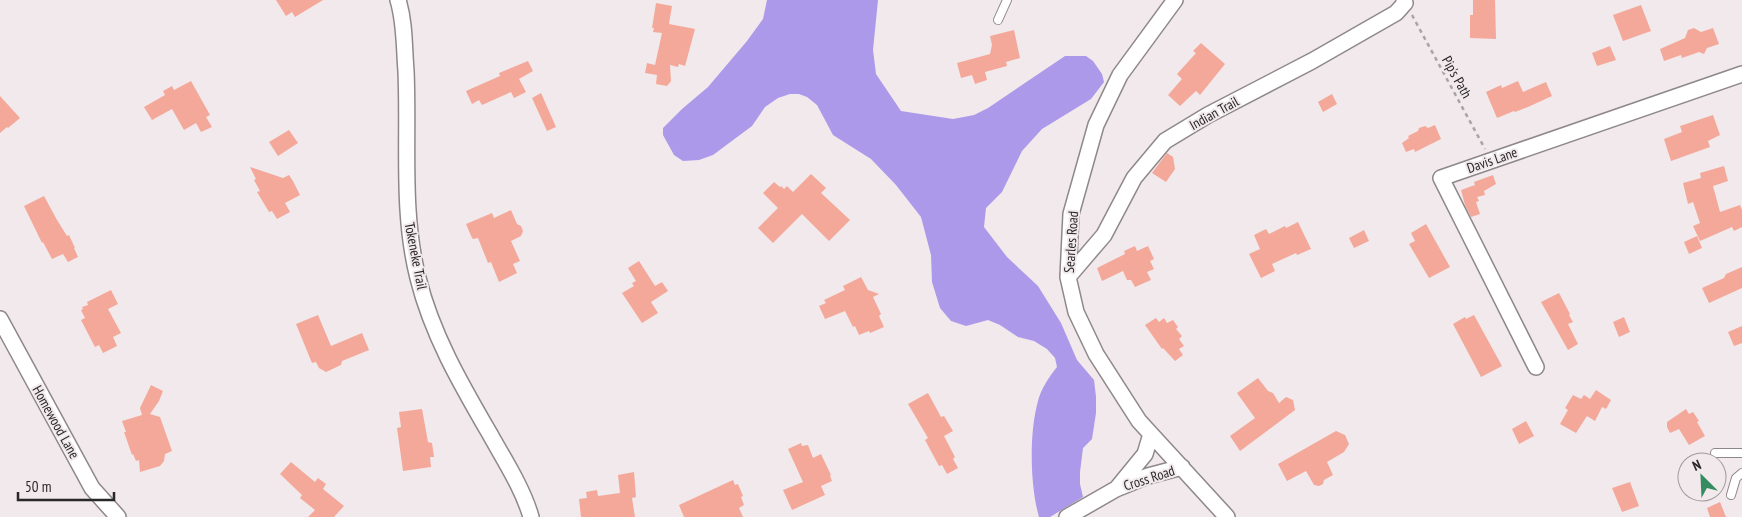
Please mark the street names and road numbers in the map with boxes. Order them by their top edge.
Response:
street label: Pip's Path [1438,53,1476,101]
street label: Indian Trail [1186,92,1242,134]
street label: Davis Lane [1464,143,1520,177]
street label: Searles Road [1060,211,1082,273]
street label: Tokeneke Trail [401,221,431,292]
street label: Homewood Lane [29,382,84,462]
street label: Cross Road [1121,461,1177,495]

